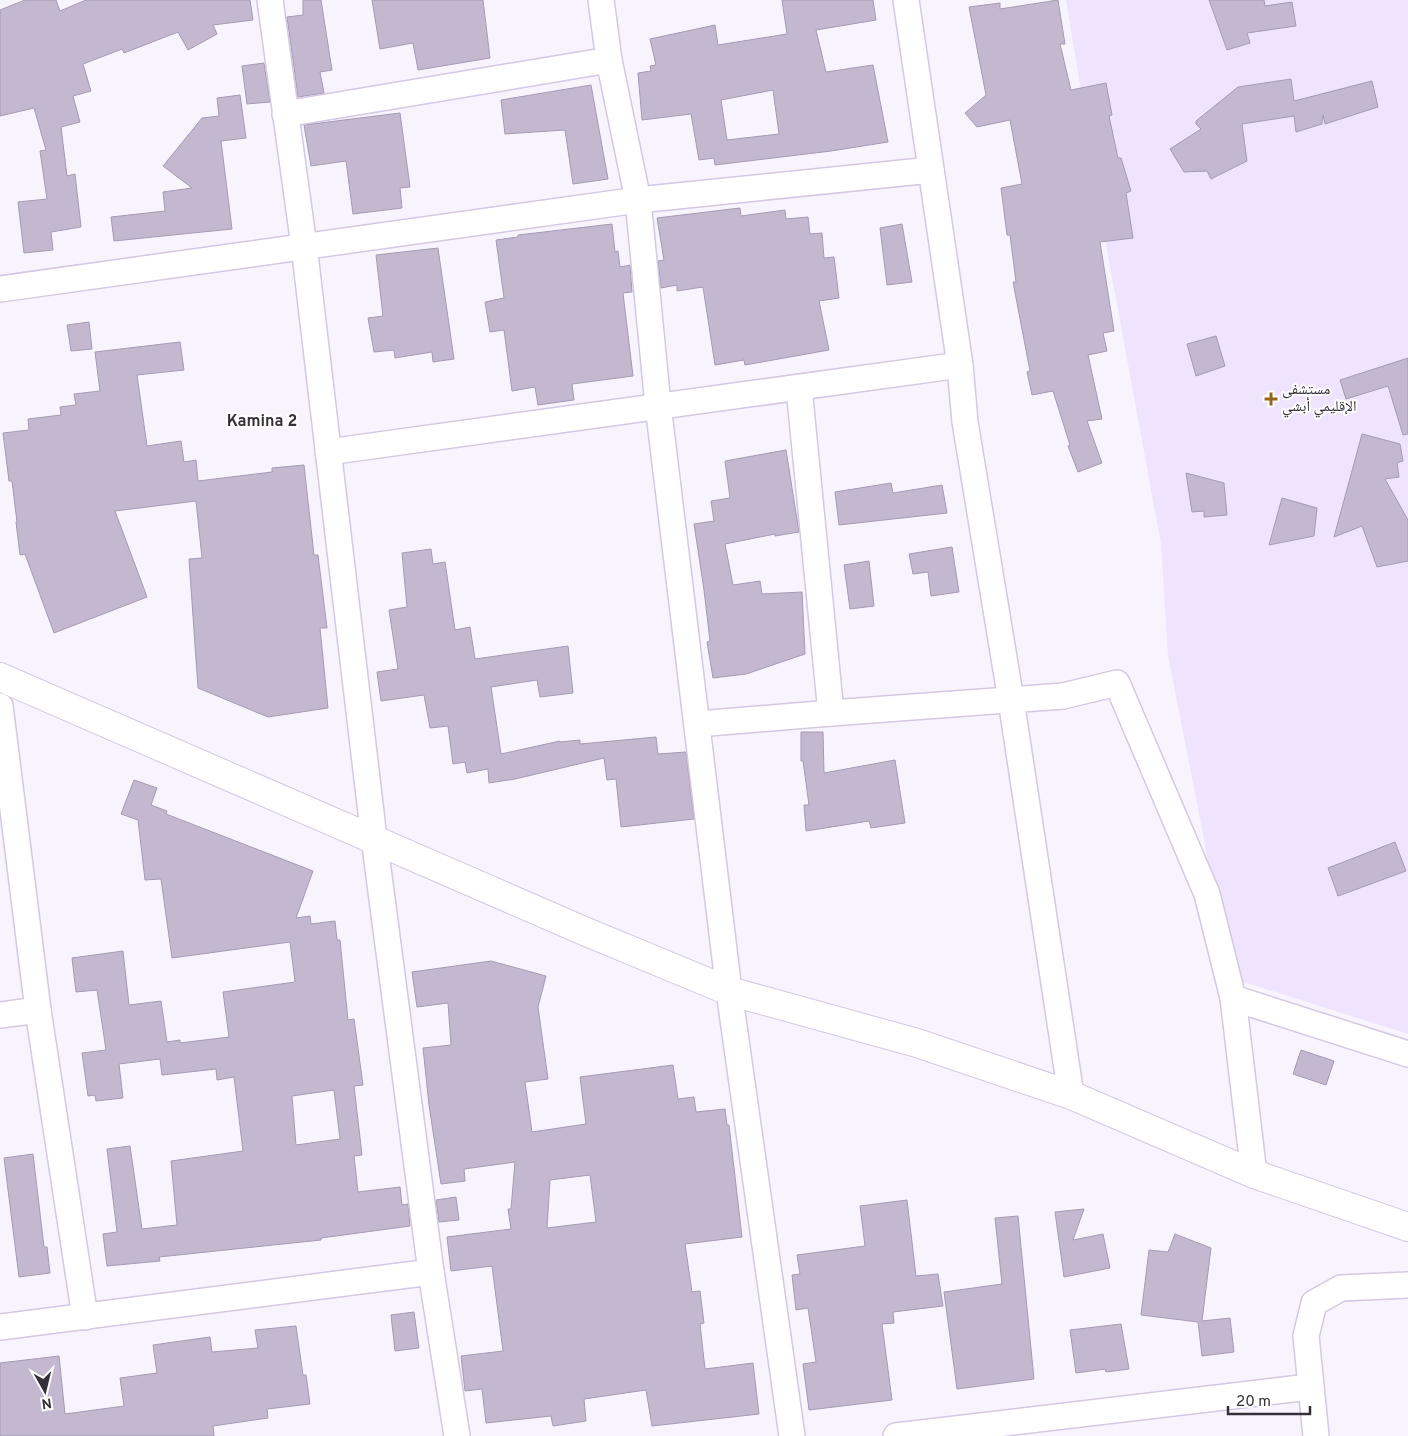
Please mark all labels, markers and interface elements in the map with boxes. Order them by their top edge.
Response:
place label: مستشفى الإقليمي أبشي [1282,381,1357,417]
marker: مستشفى الإقليمي أبشي [1264,392,1278,406]
district label: Kamina 2 [227,412,297,432]
north arrow [20,1366,70,1416]
scale bar [1228,1384,1310,1416]
text: N [40,1393,53,1412]
text: 20 m [1236,1393,1271,1412]

